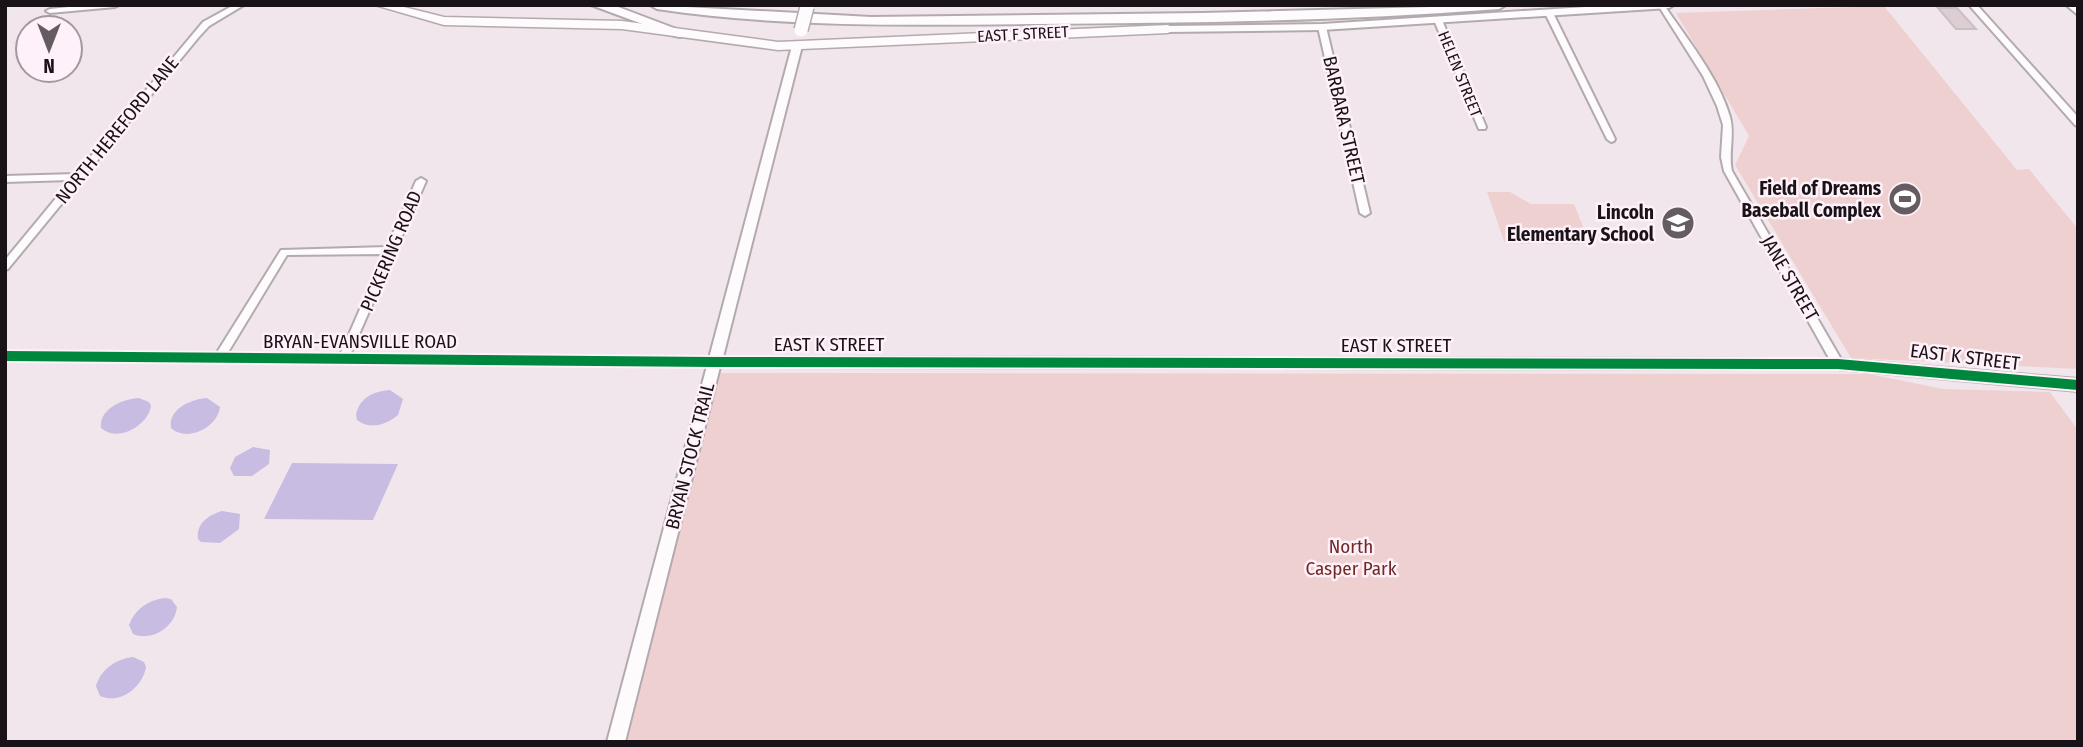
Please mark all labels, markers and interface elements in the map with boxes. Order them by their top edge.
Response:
north arrow [14,14,84,84]
street label: EAST F STREET [977,22,1070,46]
street label: HELEN STREET [1434,28,1486,120]
street label: NORTH HEREFORD LANE [51,52,183,208]
text: N [43,54,55,77]
street label: BARBARA STREET [1318,54,1370,186]
place label: Field of Dreams Baseball Complex [1741,177,1882,222]
sports icon: Field of Dreams Baseball Complex [1886,180,1924,218]
street label: PICKERING ROAD [355,187,427,315]
place label: Lincoln Elementary School [1507,201,1655,246]
school or university icon: Lincoln Elementary School [1659,204,1697,242]
street label: JANE STREET [1756,231,1824,325]
street label: BRYAN-EVANSVILLE ROAD [263,330,457,353]
street label: EAST K STREET [774,333,884,356]
street label: EAST K STREET [1341,334,1451,357]
street label: EAST K STREET [1909,339,2021,375]
street label: BRYAN STOCK TRAIL [661,380,720,532]
park label: North Casper Park [1305,535,1397,580]

